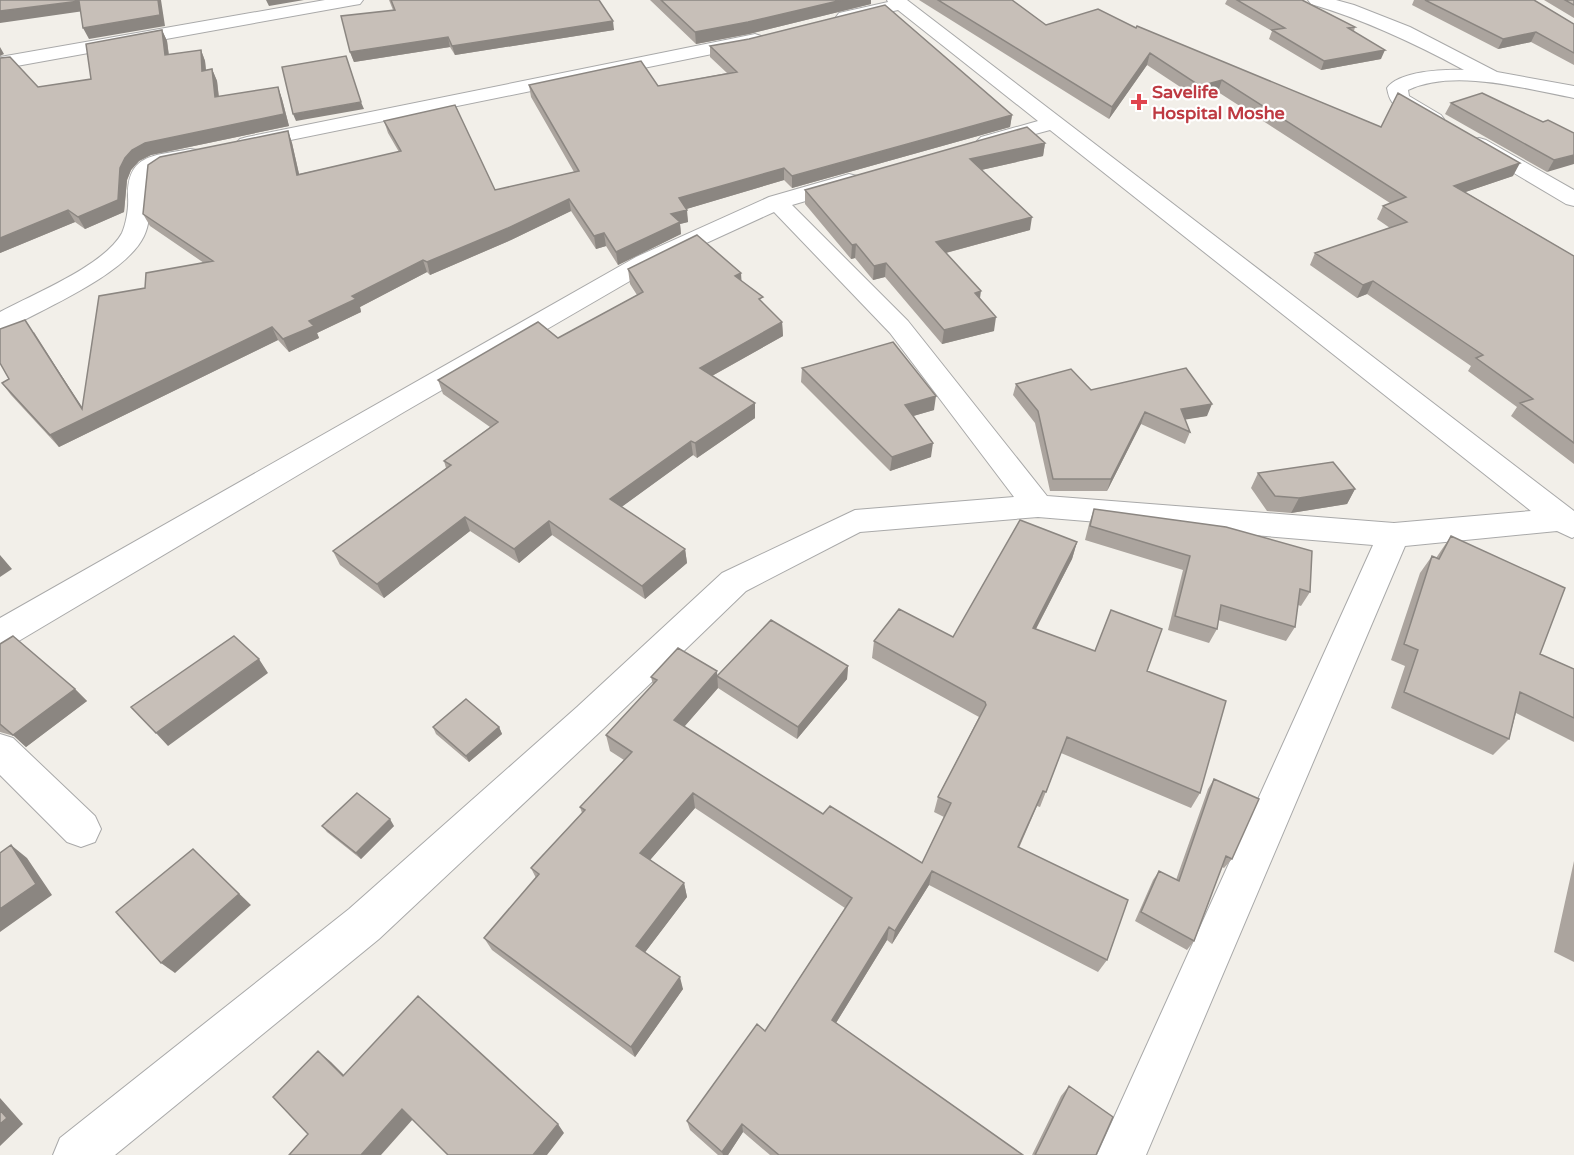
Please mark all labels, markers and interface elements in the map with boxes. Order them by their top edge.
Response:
place label: Savelife Hospital Moshe [1152,81,1285,124]
marker: Savelife Hospital Moshe [1130,93,1148,111]

